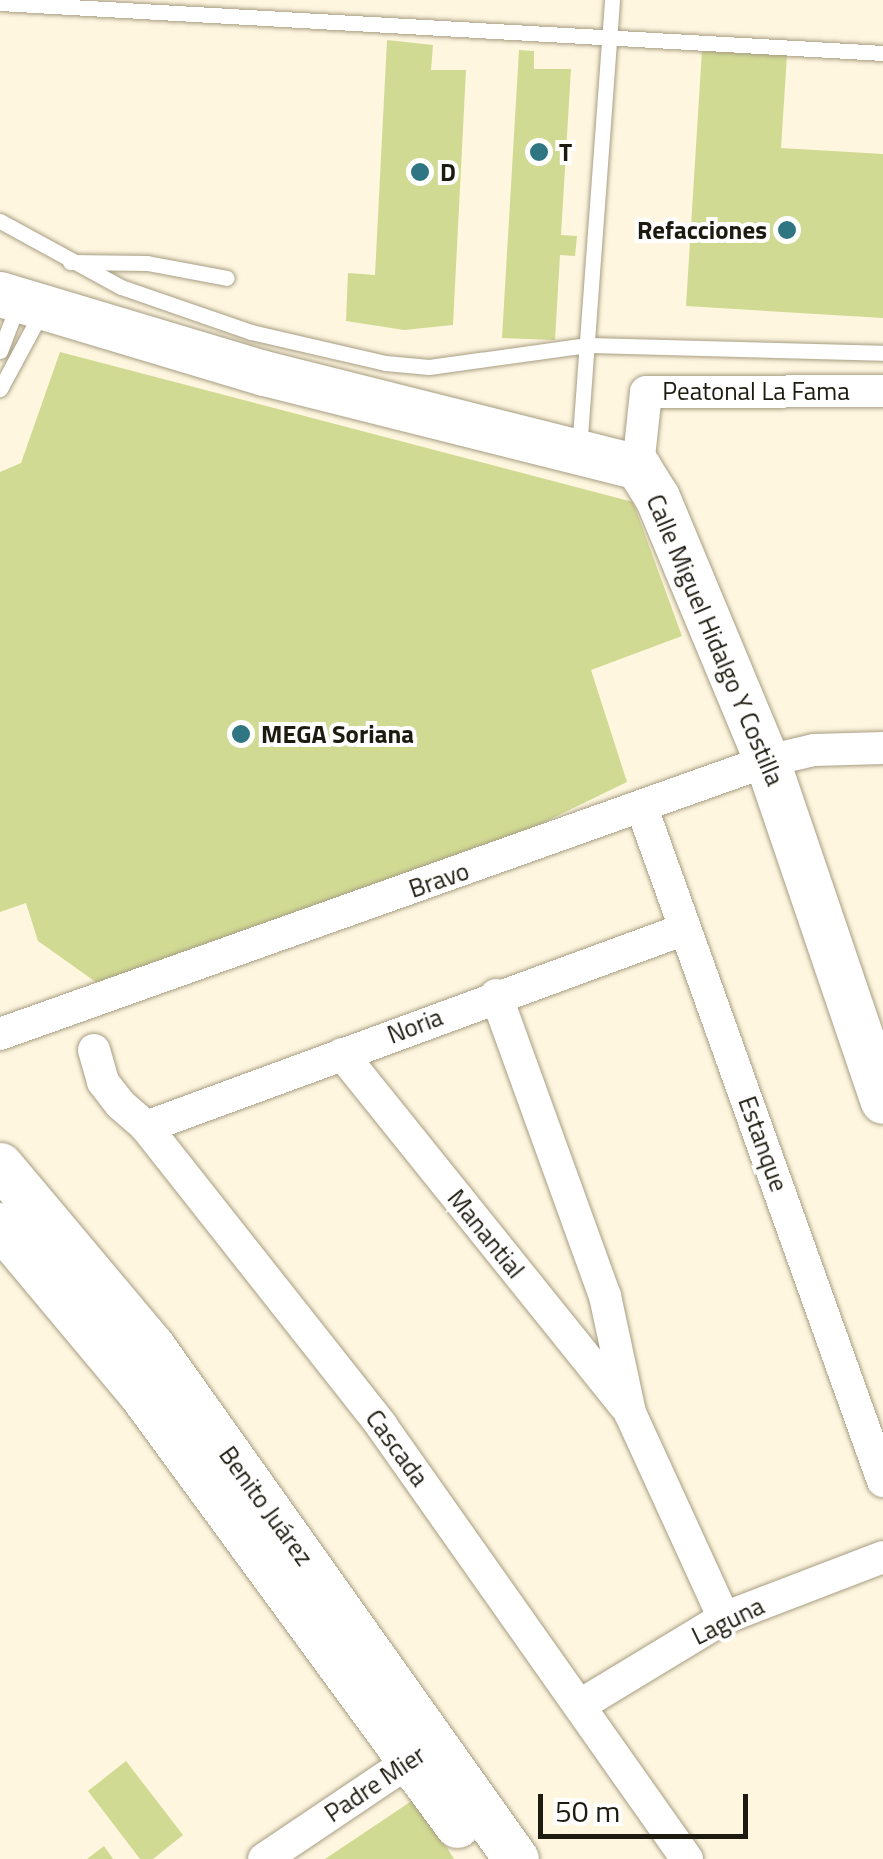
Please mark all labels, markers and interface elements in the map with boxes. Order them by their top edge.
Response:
place label: T [559,137,572,167]
marker: T [528,141,550,163]
place label: D [440,157,456,187]
marker: D [409,161,431,183]
place label: Refacciones [637,215,767,245]
marker: Refacciones [776,219,798,241]
street label: Peatonal La Fama [662,376,850,406]
street label: Calle Miguel Hidalgo Y Costilla [640,490,790,790]
place label: MEGA Soriana [261,719,414,749]
marker: MEGA Soriana [230,723,252,745]
street label: Bravo [405,856,473,904]
street label: Noria [383,1002,447,1050]
street label: Estanque [732,1092,794,1196]
street label: Manantial [441,1184,531,1284]
street label: Cascada [359,1404,435,1492]
street label: Benito Juárez [213,1441,319,1571]
street label: Laguna [687,1591,769,1651]
street label: Padre Mier [319,1739,431,1829]
scale bar [543,1774,753,1836]
text: 50 m [555,1788,620,1834]

